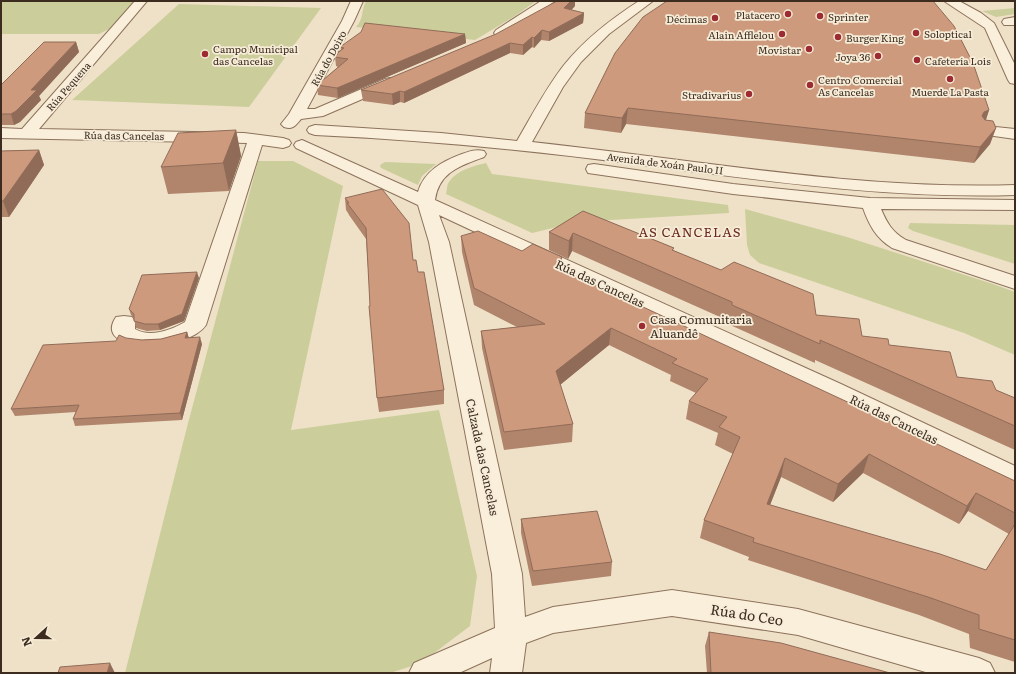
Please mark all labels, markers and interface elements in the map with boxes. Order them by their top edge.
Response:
place label: Platacero [736,7,780,22]
marker: Platacero [783,9,793,19]
place label: Sprinter [828,9,869,24]
place label: Décimas [666,11,707,26]
marker: Sprinter [815,11,825,21]
marker: Décimas [710,13,720,23]
place label: Soloptical [924,26,972,41]
street label: Rúa do Doiro [306,27,350,89]
place label: Alain Afflelou [708,27,775,42]
marker: Soloptical [911,28,921,38]
marker: Alain Afflelou [777,29,787,39]
place label: Burger King [846,30,904,45]
marker: Burger King [833,32,843,42]
place label: Campo Municipal das Cancelas [213,41,299,68]
place label: Movistar [758,42,801,57]
marker: Movistar [804,44,814,54]
marker: Campo Municipal das Cancelas [200,49,210,59]
place label: Joya 36 [835,49,871,64]
marker: Joya 36 [873,51,883,61]
place label: Cafetería Lois [925,53,991,68]
marker: Cafetería Lois [912,55,922,65]
street label: Rúa Pequena [42,58,94,114]
place label: Centro Comercial As Cancelas [818,72,903,99]
marker: Muerde La Pasta [945,74,955,84]
marker: Centro Comercial As Cancelas [805,80,815,90]
place label: Muerde La Pasta [911,84,989,99]
place label: Stradivarius [682,87,741,102]
marker: Stradivarius [744,89,754,99]
street label: Rúa das Cancelas [84,127,165,143]
street label: Avenida de Xoán Paulo II [606,148,724,178]
district label: AS CANCELAS [638,222,742,241]
street label: Rúa das Cancelas [553,254,648,312]
place label: Casa Comunitaria Aluandê [650,310,752,342]
marker: Casa Comunitaria Aluandê [637,321,647,331]
street label: Rúa das Cancelas [847,390,942,448]
street label: Calzada das Cancelas [462,397,504,518]
street label: Rúa do Ceo [709,598,785,630]
north arrow [16,618,56,658]
text: N [17,635,35,649]

